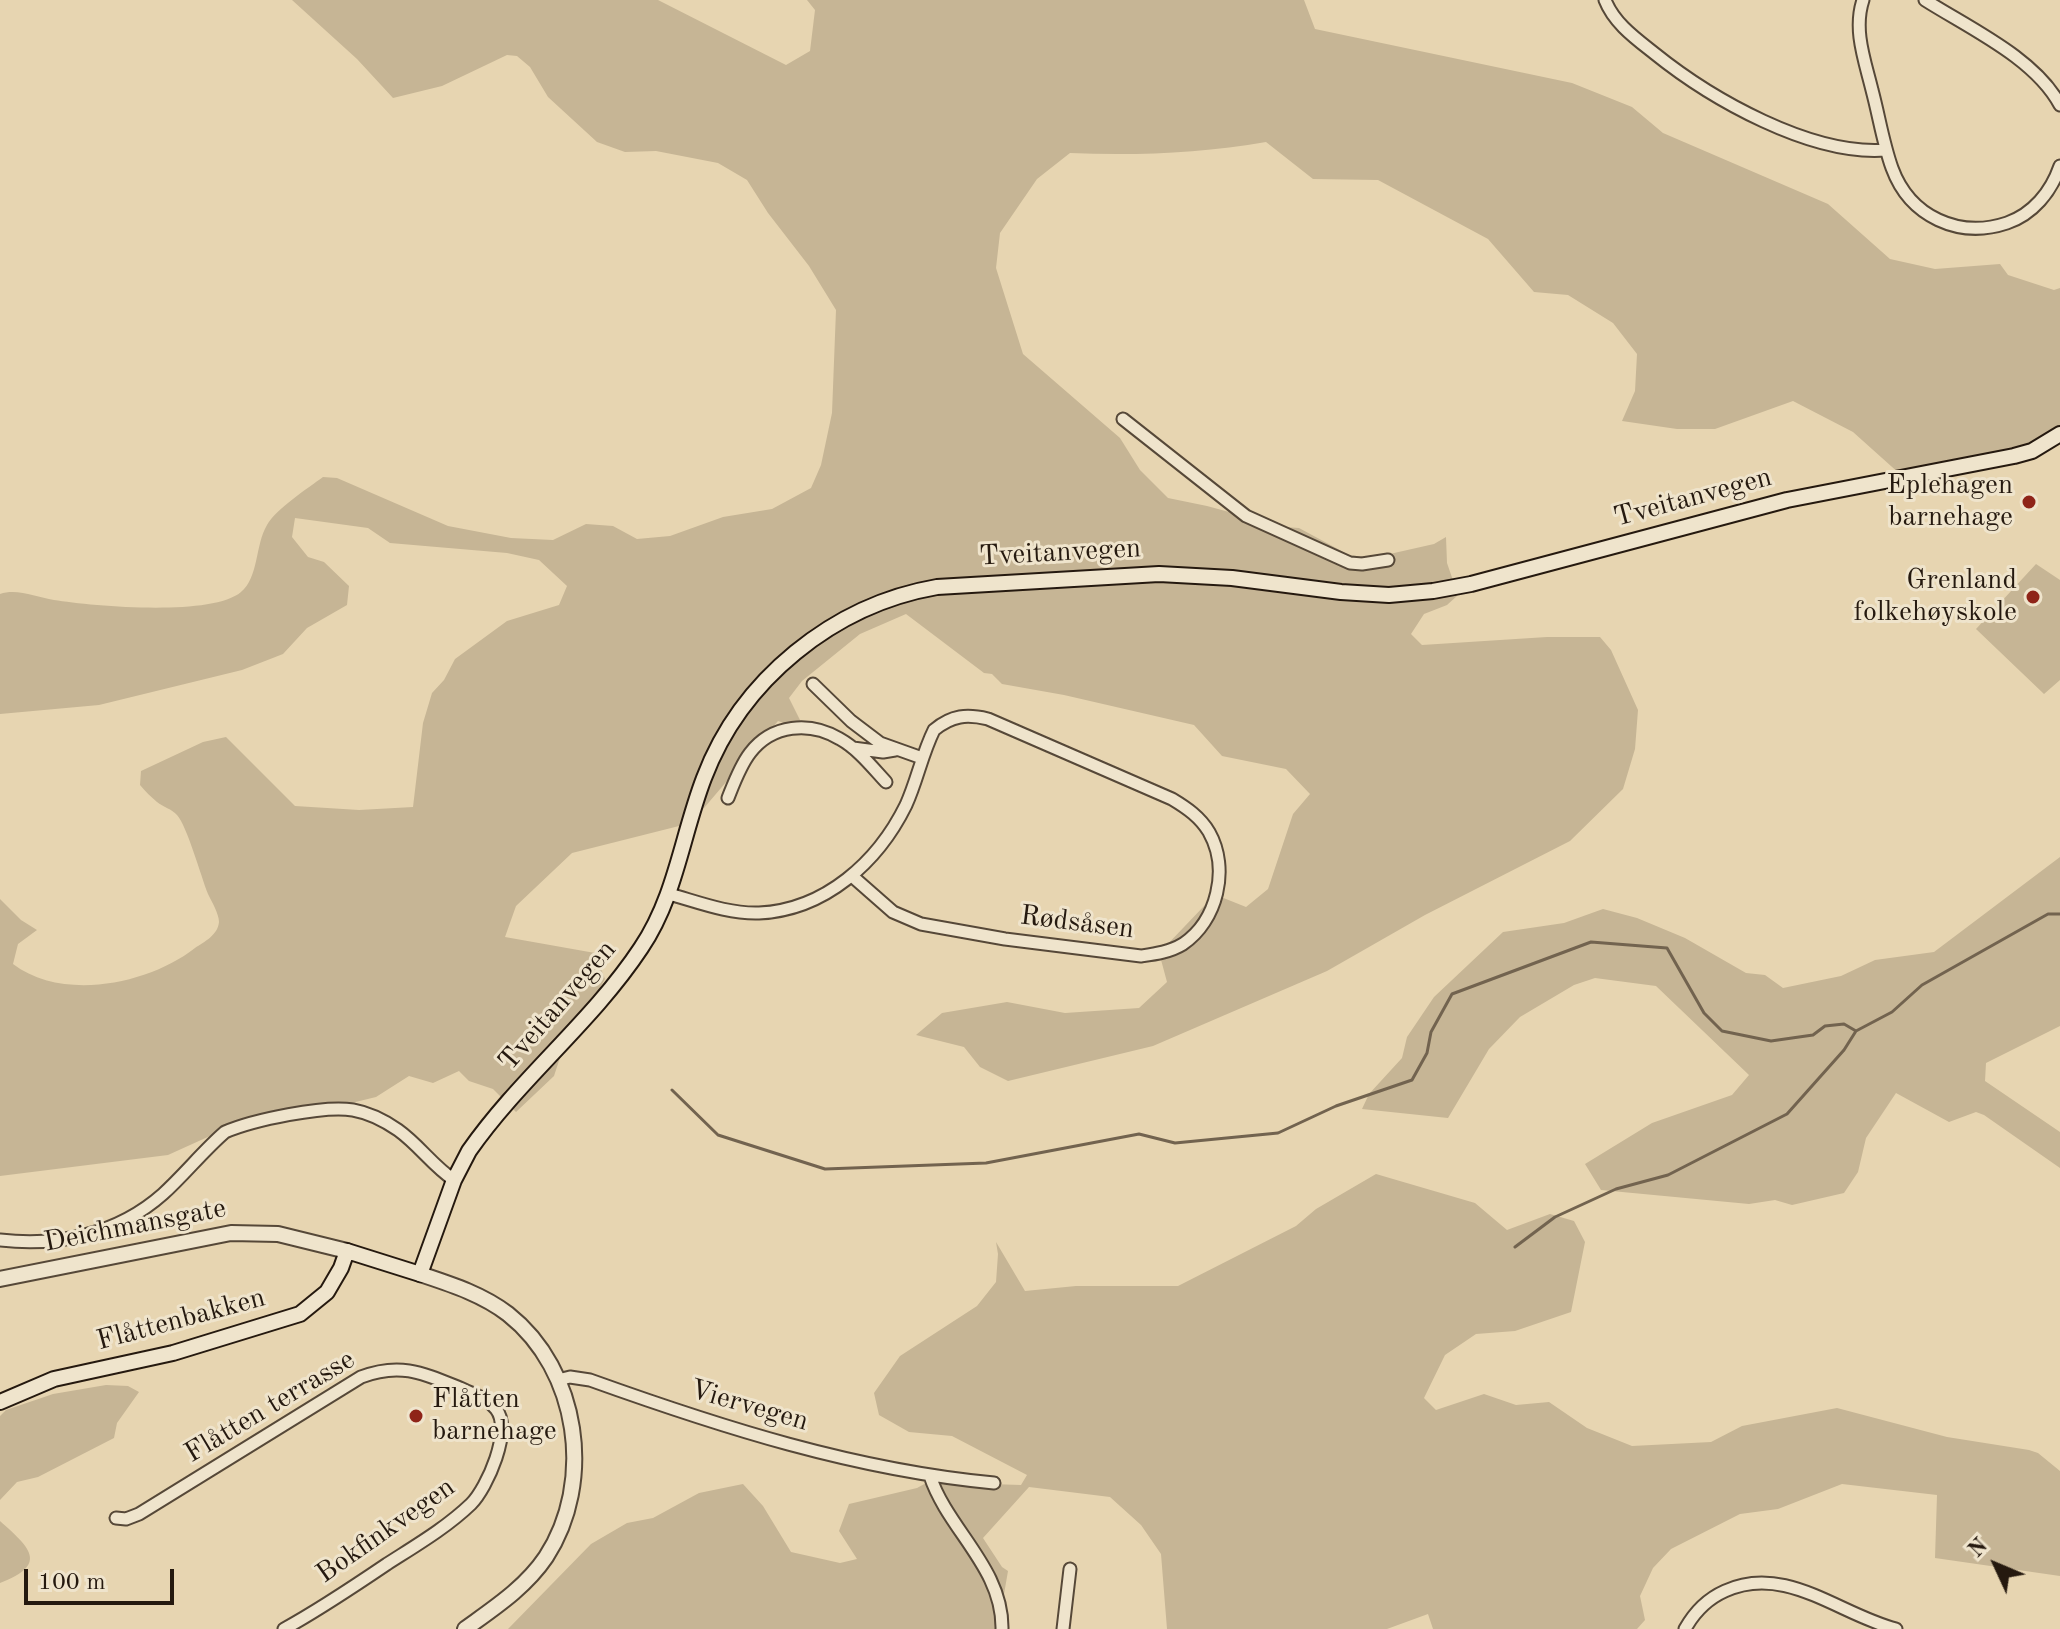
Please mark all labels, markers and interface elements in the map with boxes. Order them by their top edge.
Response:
street label: Tveitanvegen [1610,461,1776,535]
place label: Eplehagen barnehage [1887,469,2013,535]
marker: Eplehagen barnehage [2020,493,2038,511]
street label: Tveitanvegen [978,532,1142,574]
place label: Grenland folkehøyskole [1854,564,2017,630]
marker: Grenland folkehøyskole [2024,588,2042,606]
street label: Rødsåsen [1018,899,1136,947]
street label: Tveitanvegen [492,934,624,1078]
street label: Deichmansgate [41,1192,229,1260]
street label: Flåttenbakken [93,1281,269,1359]
street label: Flåtten terrasse [179,1343,361,1471]
street label: Viervegen [686,1373,812,1439]
place label: Flåtten barnehage [432,1383,557,1449]
marker: Flåtten barnehage [407,1407,425,1425]
street label: Bokfinkvegen [310,1471,462,1591]
north arrow [1956,1525,2036,1605]
text: N [1965,1535,1992,1562]
scale bar [28,1553,178,1603]
text: 100 m [38,1571,106,1595]

